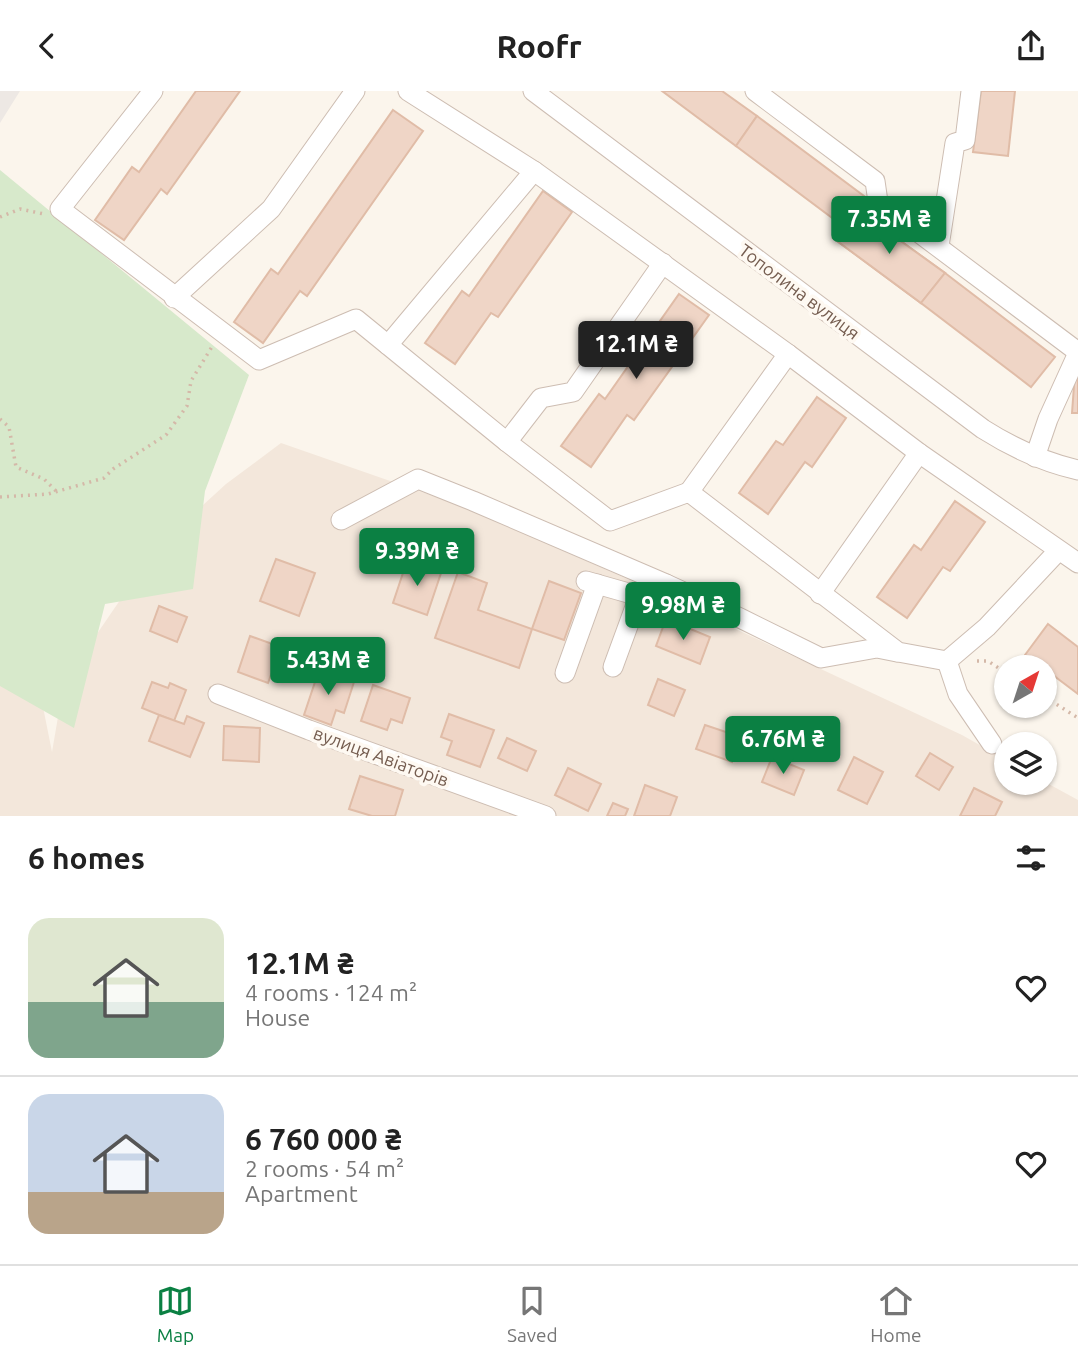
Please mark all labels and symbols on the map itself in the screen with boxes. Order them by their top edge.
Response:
pin: 7.35M ₴ [824,197,954,256]
street label: Тополина вулиця [736,240,864,343]
pin: 12.1M ₴ [571,321,701,381]
pin: 9.39M ₴ [352,529,482,588]
pin: 9.98M ₴ [618,582,748,642]
pin: 5.43M ₴ [263,637,393,697]
north arrow [994,655,1057,717]
pin: 6.76M ₴ [718,717,848,776]
street label: вулиця Авіаторів [311,722,452,790]

